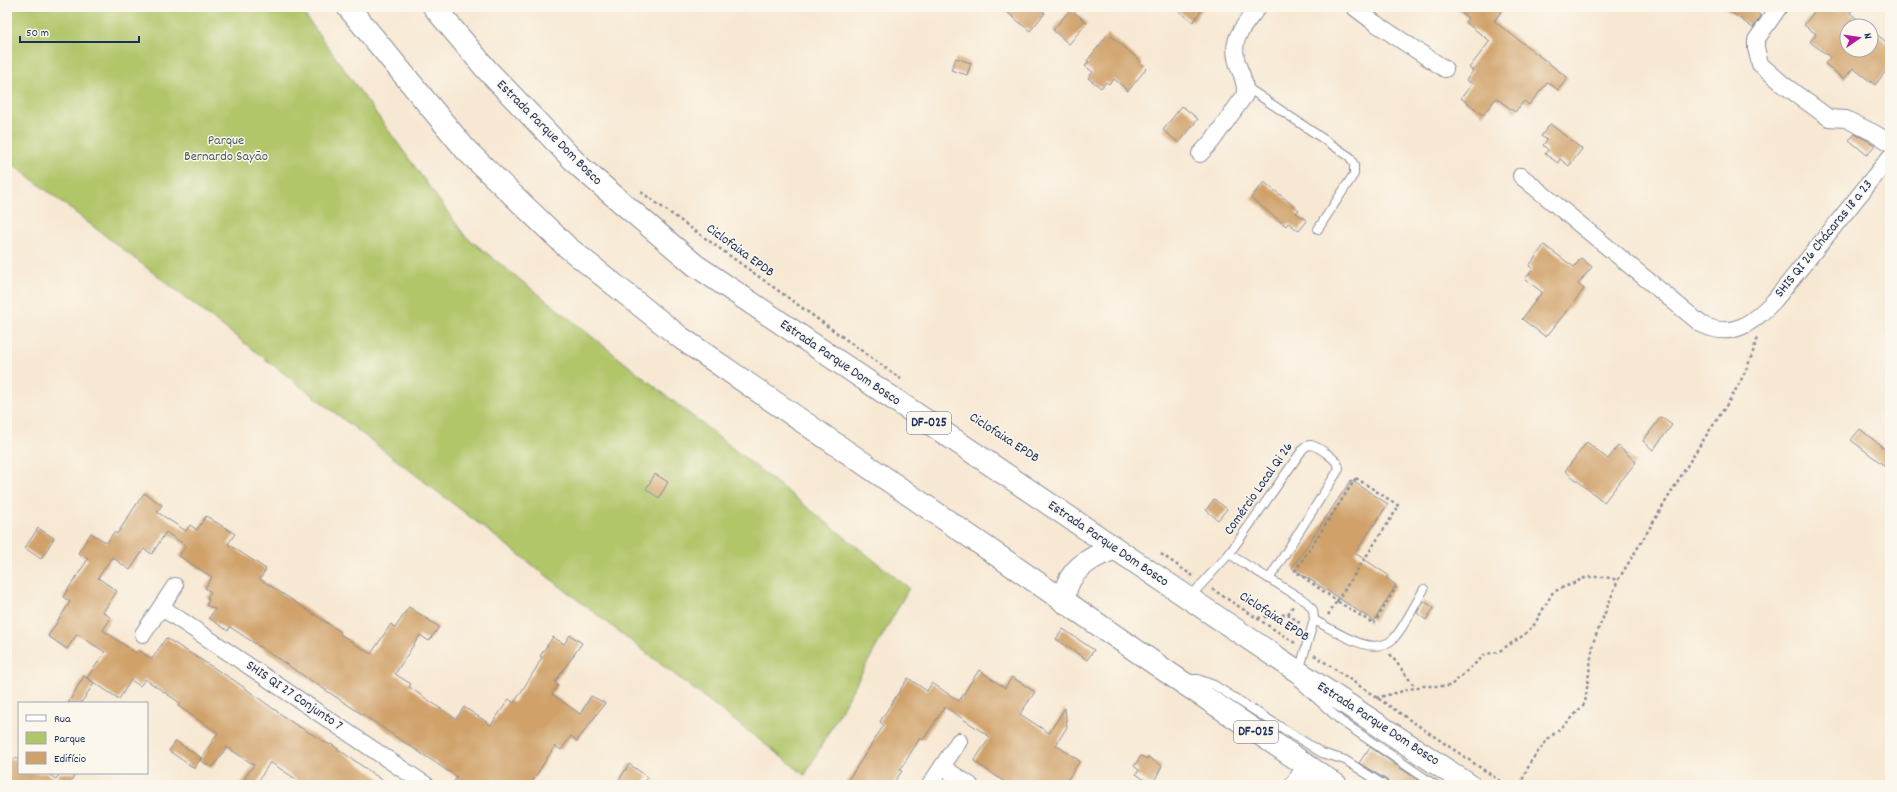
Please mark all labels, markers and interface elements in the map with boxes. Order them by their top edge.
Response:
scale bar [20,18,139,44]
north arrow [1839,18,1879,58]
text: 50 m [26,25,49,42]
text: N [1858,32,1875,41]
street label: Estrada Parque Dom Bosco [492,76,606,190]
park label: Parque Bernardo Sayão [184,131,268,167]
street label: SHIS QI 26 Chácaras 18 a 23 [1770,176,1878,302]
street label: Ciclofaixa EPDB [702,219,779,283]
street label: Estrada Parque Dom Bosco [775,315,905,411]
street label: Ciclofaixa EPDB [965,408,1043,468]
road number: DF-025 [907,412,951,434]
street label: Comércio Local Qi 26 [1219,438,1299,539]
street label: Estrada Parque Dom Bosco [1043,496,1173,592]
street label: Ciclofaixa EPDB [1235,587,1313,647]
street label: SHIS QI 27 Conjunto 7 [241,656,347,736]
street label: Estrada Parque Dom Bosco [1313,677,1443,771]
legend [18,702,148,774]
text: Rua [54,711,71,728]
road number: DF-025 [1234,721,1278,743]
text: Parque [54,731,85,748]
text: Edifício [54,751,86,768]

